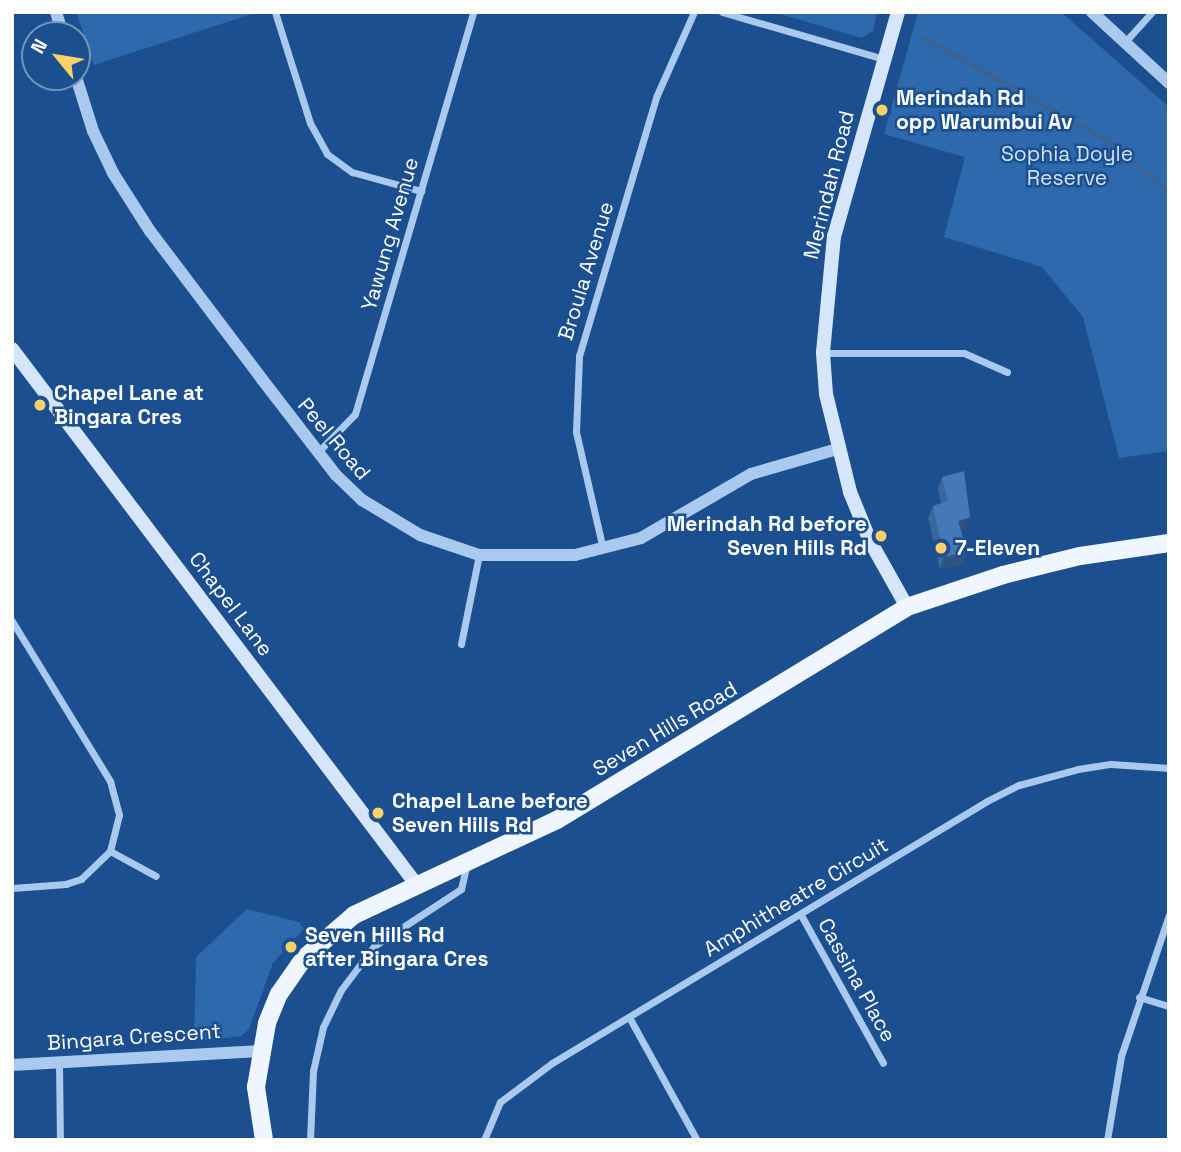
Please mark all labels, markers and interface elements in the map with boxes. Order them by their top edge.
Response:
north arrow [21,21,91,91]
text: N [25,34,53,58]
place label: Merindah Rd opp Warumbui Av [896,85,1073,135]
marker: Merindah Rd opp Warumbui Av [874,102,890,118]
street label: Merindah Road [798,108,860,262]
park label: Sophia Doyle Reserve [1001,141,1133,191]
street label: Yawung Avenue [356,154,424,314]
street label: Broula Avenue [553,198,619,344]
place label: Chapel Lane at Bingara Cres [54,380,204,430]
street label: Peel Road [292,393,376,485]
marker: Chapel Lane at Bingara Cres [32,397,48,413]
place label: Merindah Rd before Seven Hills Rd [667,511,867,561]
marker: Merindah Rd before Seven Hills Rd [873,528,889,544]
place label: 7-Eleven [955,535,1040,561]
marker: 7-Eleven [933,540,949,556]
street label: Chapel Lane [184,547,278,661]
street label: Seven Hills Road [588,676,742,782]
place label: Chapel Lane before Seven Hills Rd [392,788,588,838]
marker: Chapel Lane before Seven Hills Rd [370,805,386,821]
street label: Amphitheatre Circuit [699,832,893,962]
street label: Cassina Place [813,914,901,1046]
place label: Seven Hills Rd after Bingara Cres [305,922,488,972]
marker: Seven Hills Rd after Bingara Cres [283,939,299,955]
street label: Bingara Crescent [46,1018,222,1056]

